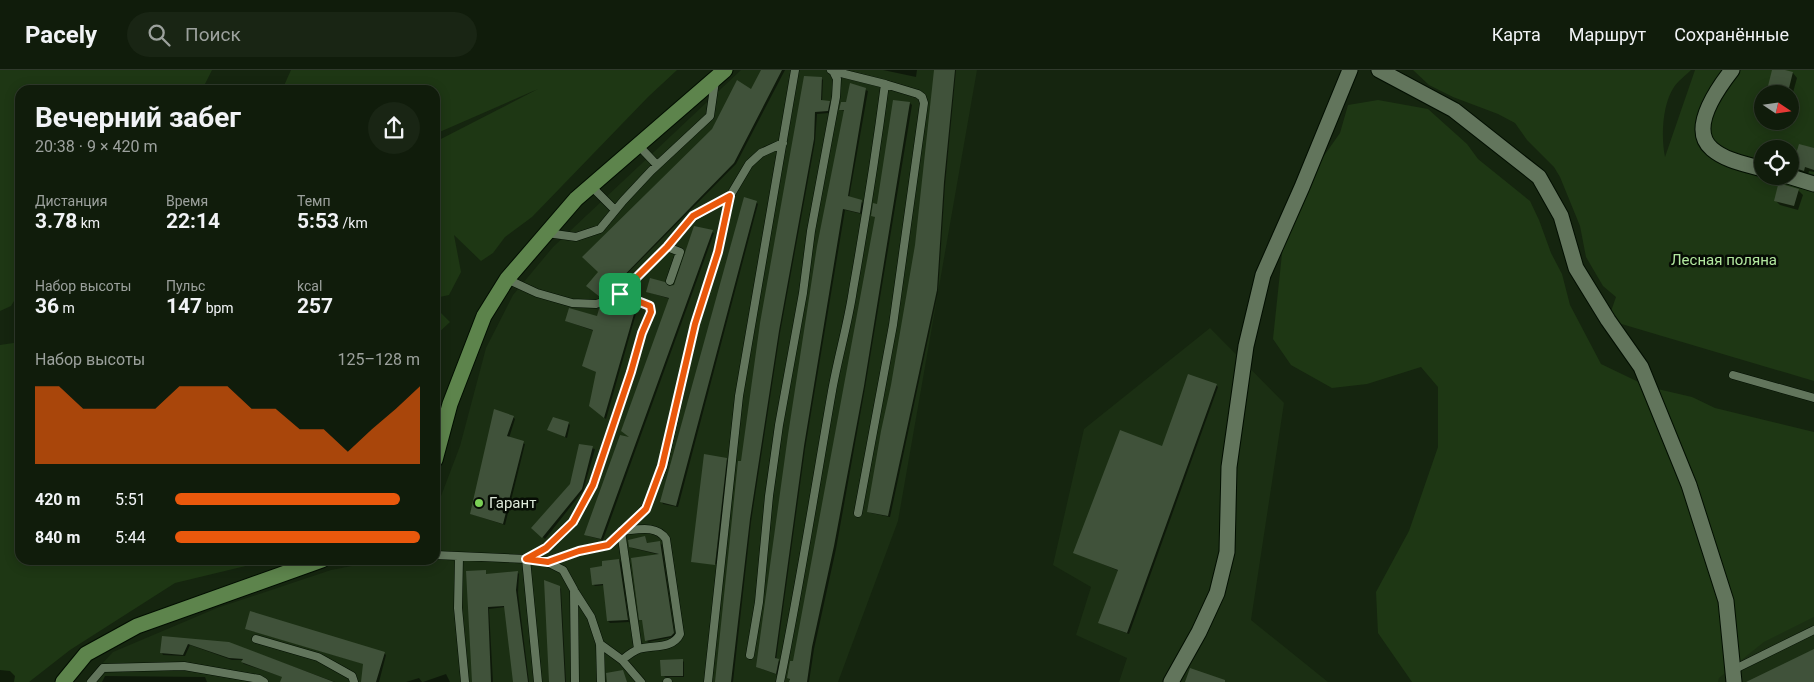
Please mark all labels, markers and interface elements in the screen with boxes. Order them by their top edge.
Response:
search box [127,12,477,57]
text: Pacely [25,21,97,49]
icon: search [145,21,173,49]
text: Поиск [185,23,241,46]
text: Карта [1492,24,1541,45]
text: Маршрут [1569,24,1646,45]
text: Сохранённые [1674,24,1789,45]
north arrow [1754,85,1799,130]
map controls [1754,85,1799,185]
text: Вечерний забег [35,101,241,134]
button: share [368,102,420,154]
text: 20:38 · 9 × 420 m [35,137,157,156]
button: locate [1754,140,1799,185]
text: Дистанция [35,193,107,209]
text: Время [166,193,208,209]
text: Темп [297,193,331,209]
text: 3.78 [35,209,77,233]
text: 22:14 [166,209,220,233]
text: 5:53 [297,209,339,233]
text: km [77,215,100,231]
text: /km [339,215,368,231]
park label: Лесная поляна [1671,251,1777,269]
pin [599,273,641,315]
text: Набор высоты [35,278,131,294]
text: Пульс [166,278,205,294]
text: kcal [297,278,322,294]
icon: arrive [606,280,634,308]
text: 36 [35,294,59,318]
text: 147 [166,294,202,318]
text: 257 [297,294,333,318]
text: m [59,300,75,316]
text: bpm [202,300,234,316]
text: Набор высоты [35,350,145,369]
text: 125–128 m [338,350,420,369]
text: 420 m [35,490,80,509]
text: 5:51 [115,490,146,509]
place label: Гарант [489,494,536,512]
marker: Гарант [473,497,485,509]
text: 840 m [35,528,80,547]
text: 5:44 [115,528,146,547]

